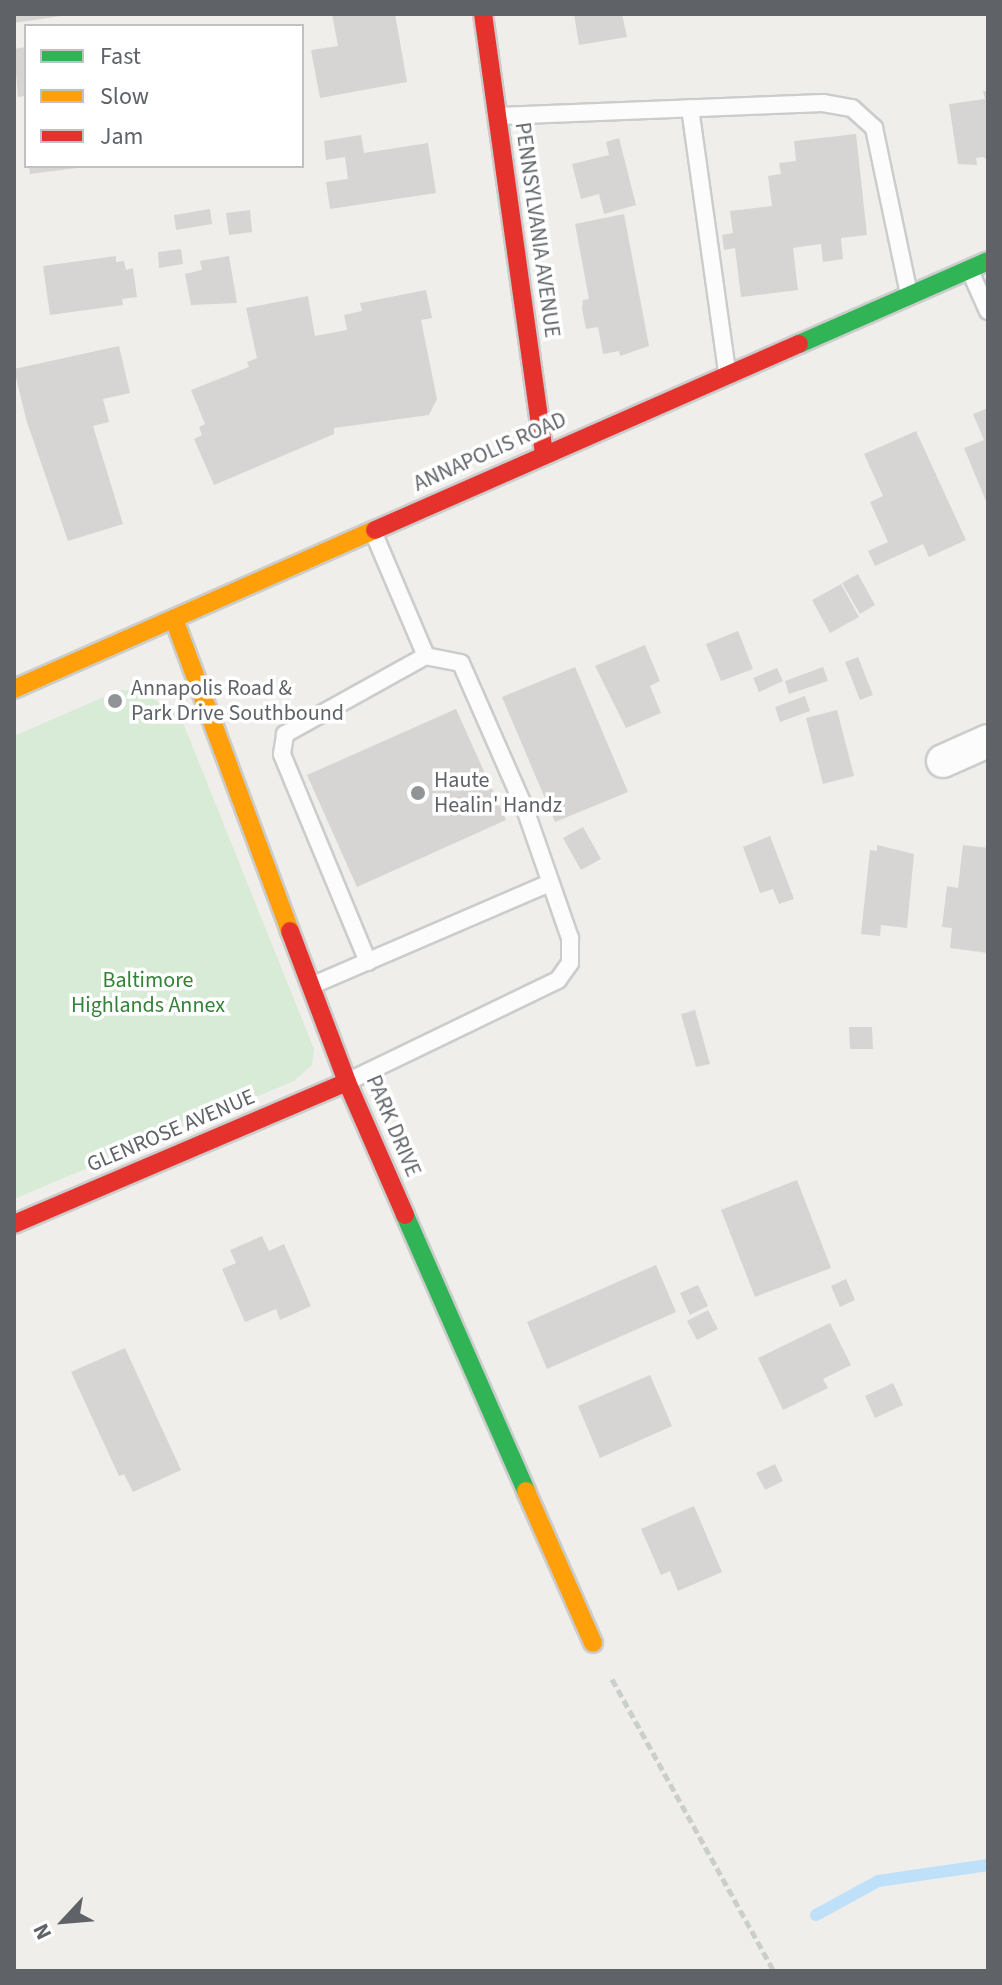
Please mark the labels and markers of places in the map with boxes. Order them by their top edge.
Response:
place label: Annapolis Road & Park Drive Southbound [131,675,344,726]
marker: Annapolis Road & Park Drive Southbound [106,692,124,710]
place label: Haute Healin' Handz [434,767,562,818]
marker: Haute Healin' Handz [409,784,427,802]

